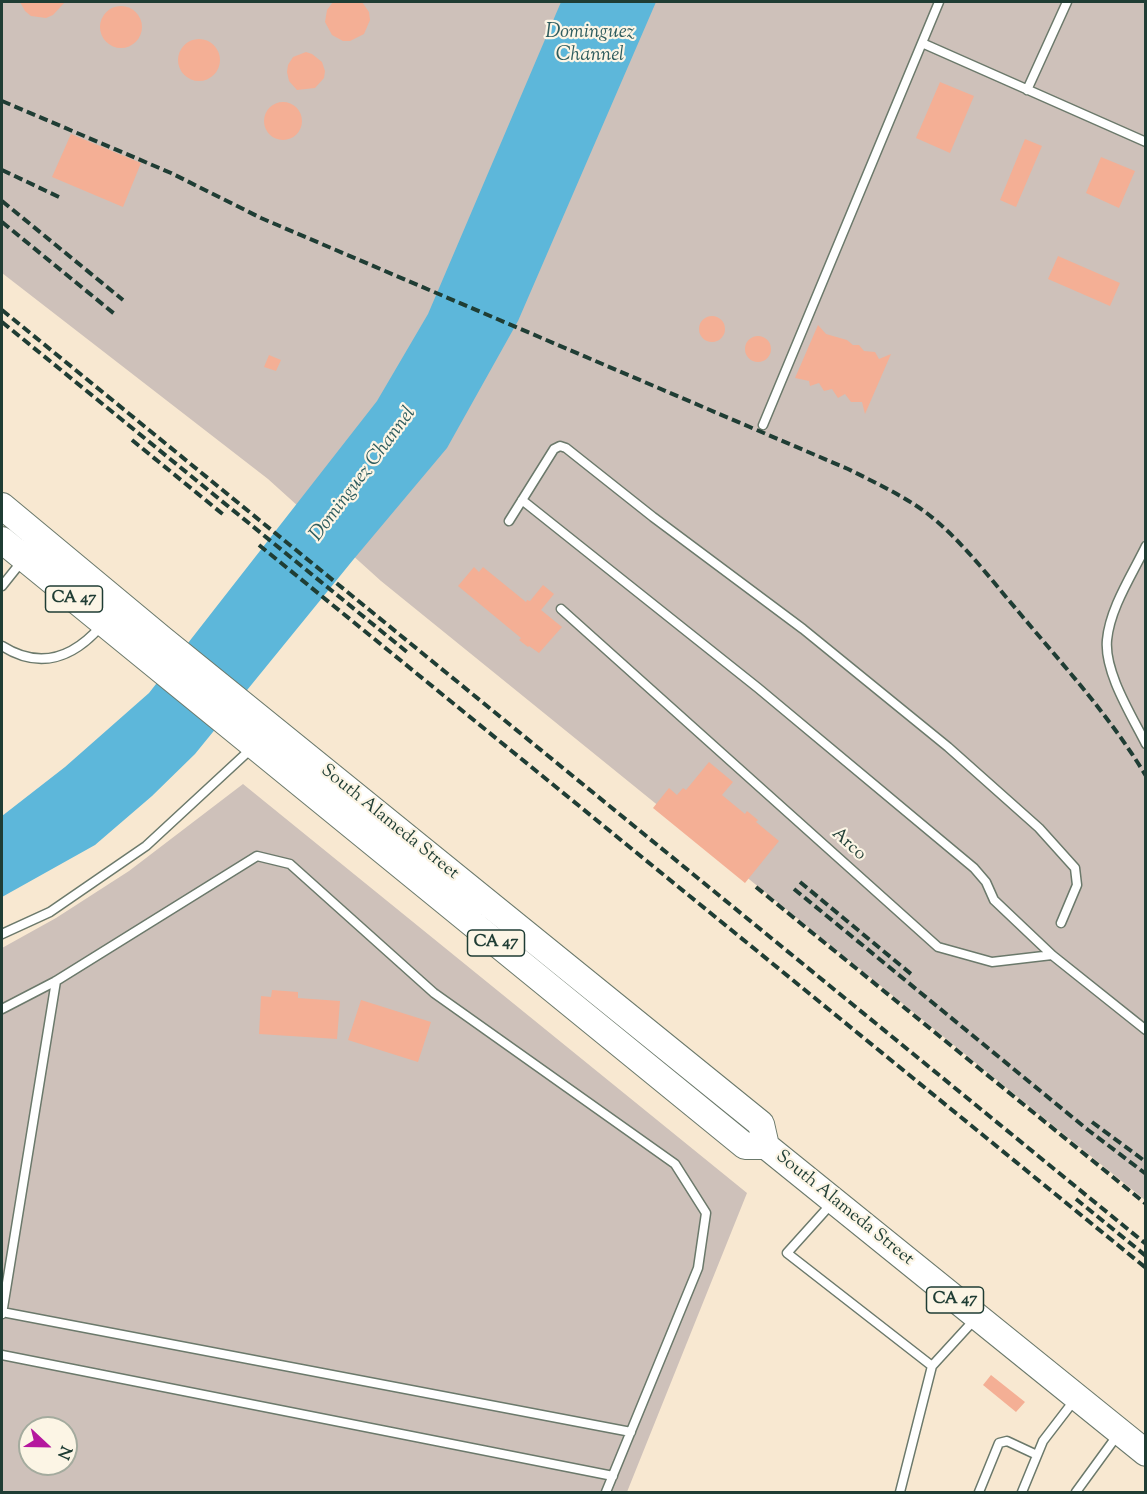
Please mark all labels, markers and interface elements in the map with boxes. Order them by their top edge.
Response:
water label: Dominguez Channel [545,22,635,69]
water label: Dominguez Channel [306,403,422,547]
road number: CA 47 [46,586,103,612]
street label: South Alameda Street [316,761,462,885]
street label: Arco [826,824,870,866]
road number: CA 47 [468,930,524,956]
street label: South Alameda Street [771,1147,917,1271]
road number: CA 47 [926,1287,984,1313]
north arrow [18,1416,78,1476]
text: N [50,1442,76,1462]

